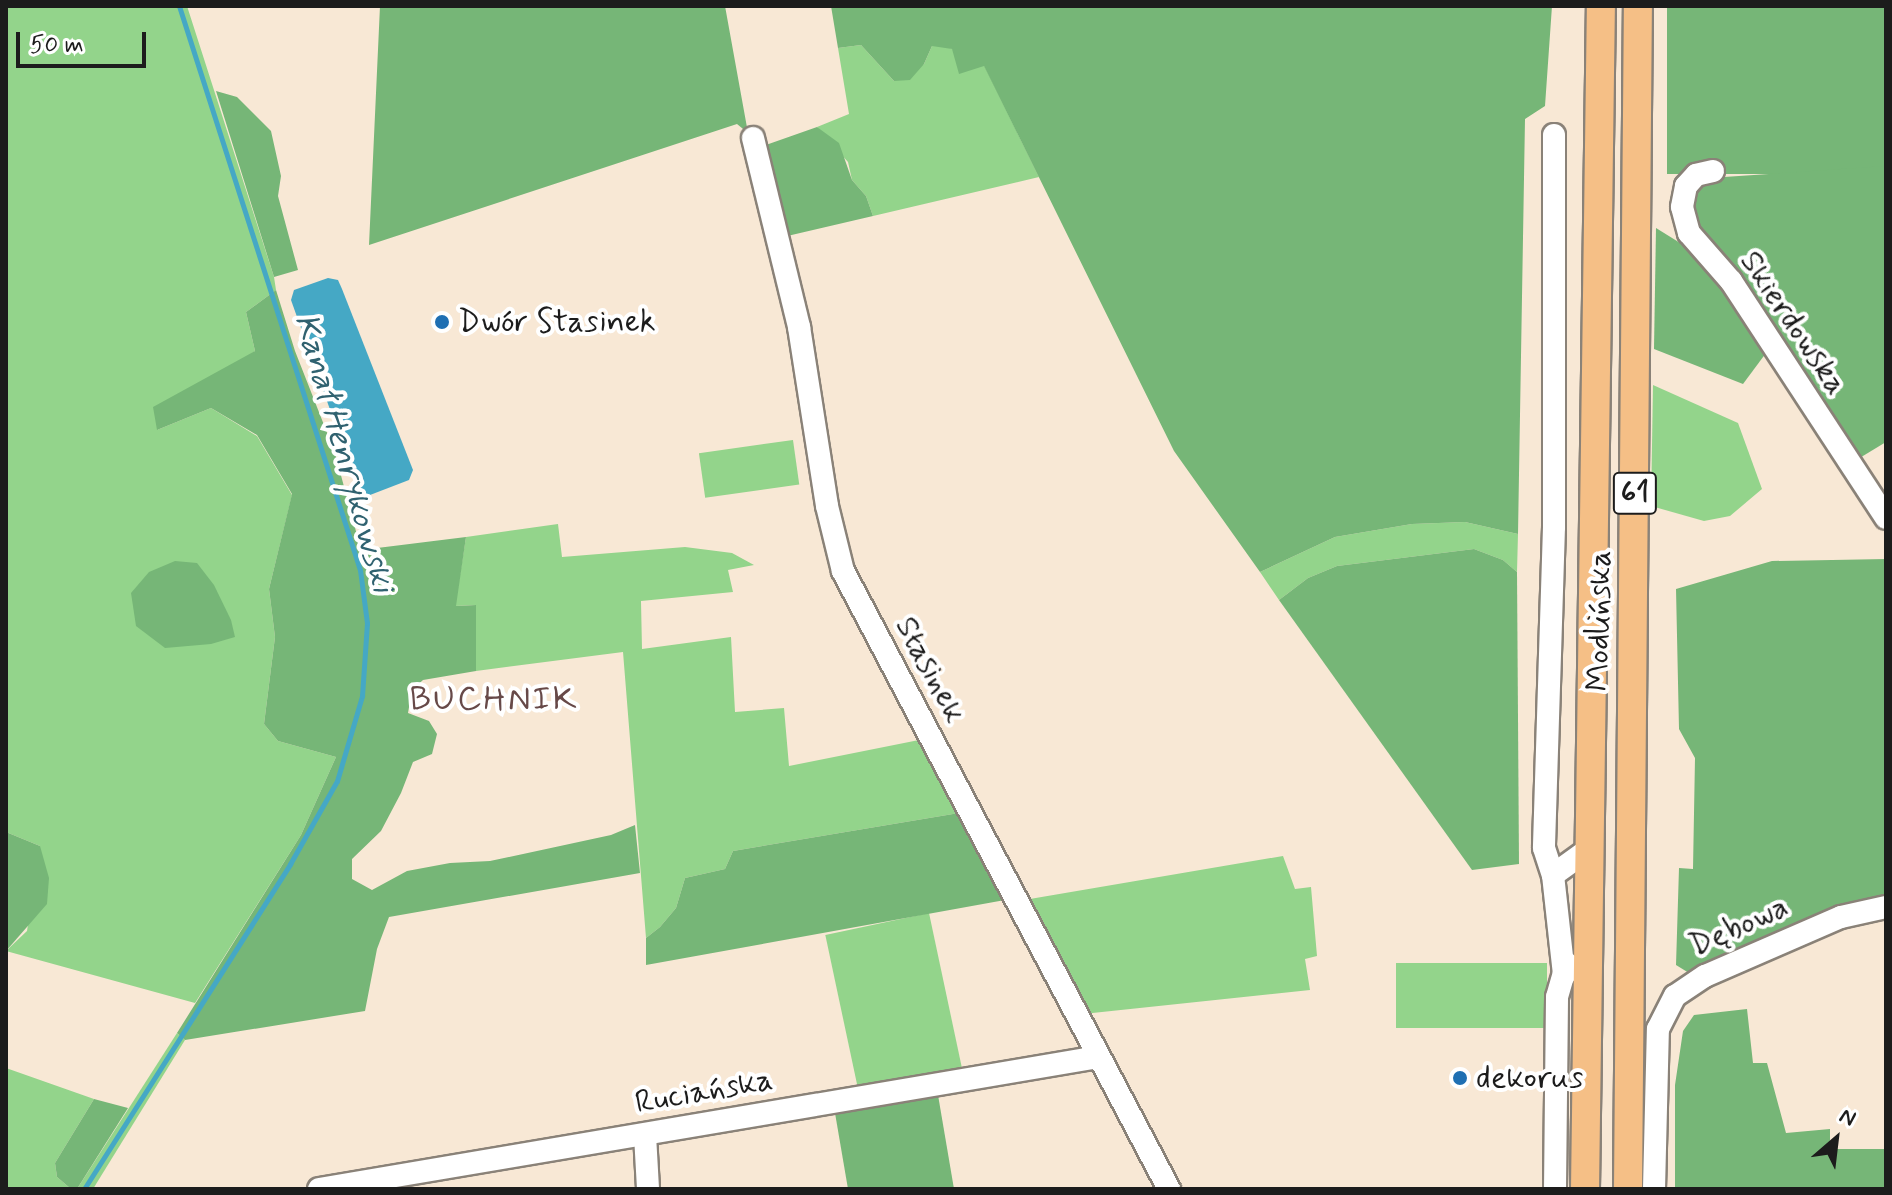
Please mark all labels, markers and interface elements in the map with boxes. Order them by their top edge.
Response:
scale bar [20,16,150,66]
text: 50 m [30,30,84,61]
street label: Skierdowska [1731,244,1855,402]
place label: Dwór Stasinek [458,303,652,341]
water label: Kanał Henrykowski [285,309,403,597]
marker: Dwór Stasinek [433,313,451,331]
road number: 61 [1611,467,1659,519]
street label: Modlińska [1580,550,1620,692]
street label: Stasinek [886,610,974,730]
district label: BUCHNIK [411,680,577,720]
street label: Dębowa [1684,888,1794,966]
place label: dekorus [1476,1059,1583,1097]
street label: Ruciańska [632,1061,776,1123]
marker: dekorus [1451,1069,1469,1087]
north arrow [1796,1099,1876,1179]
text: N [1834,1102,1860,1134]

